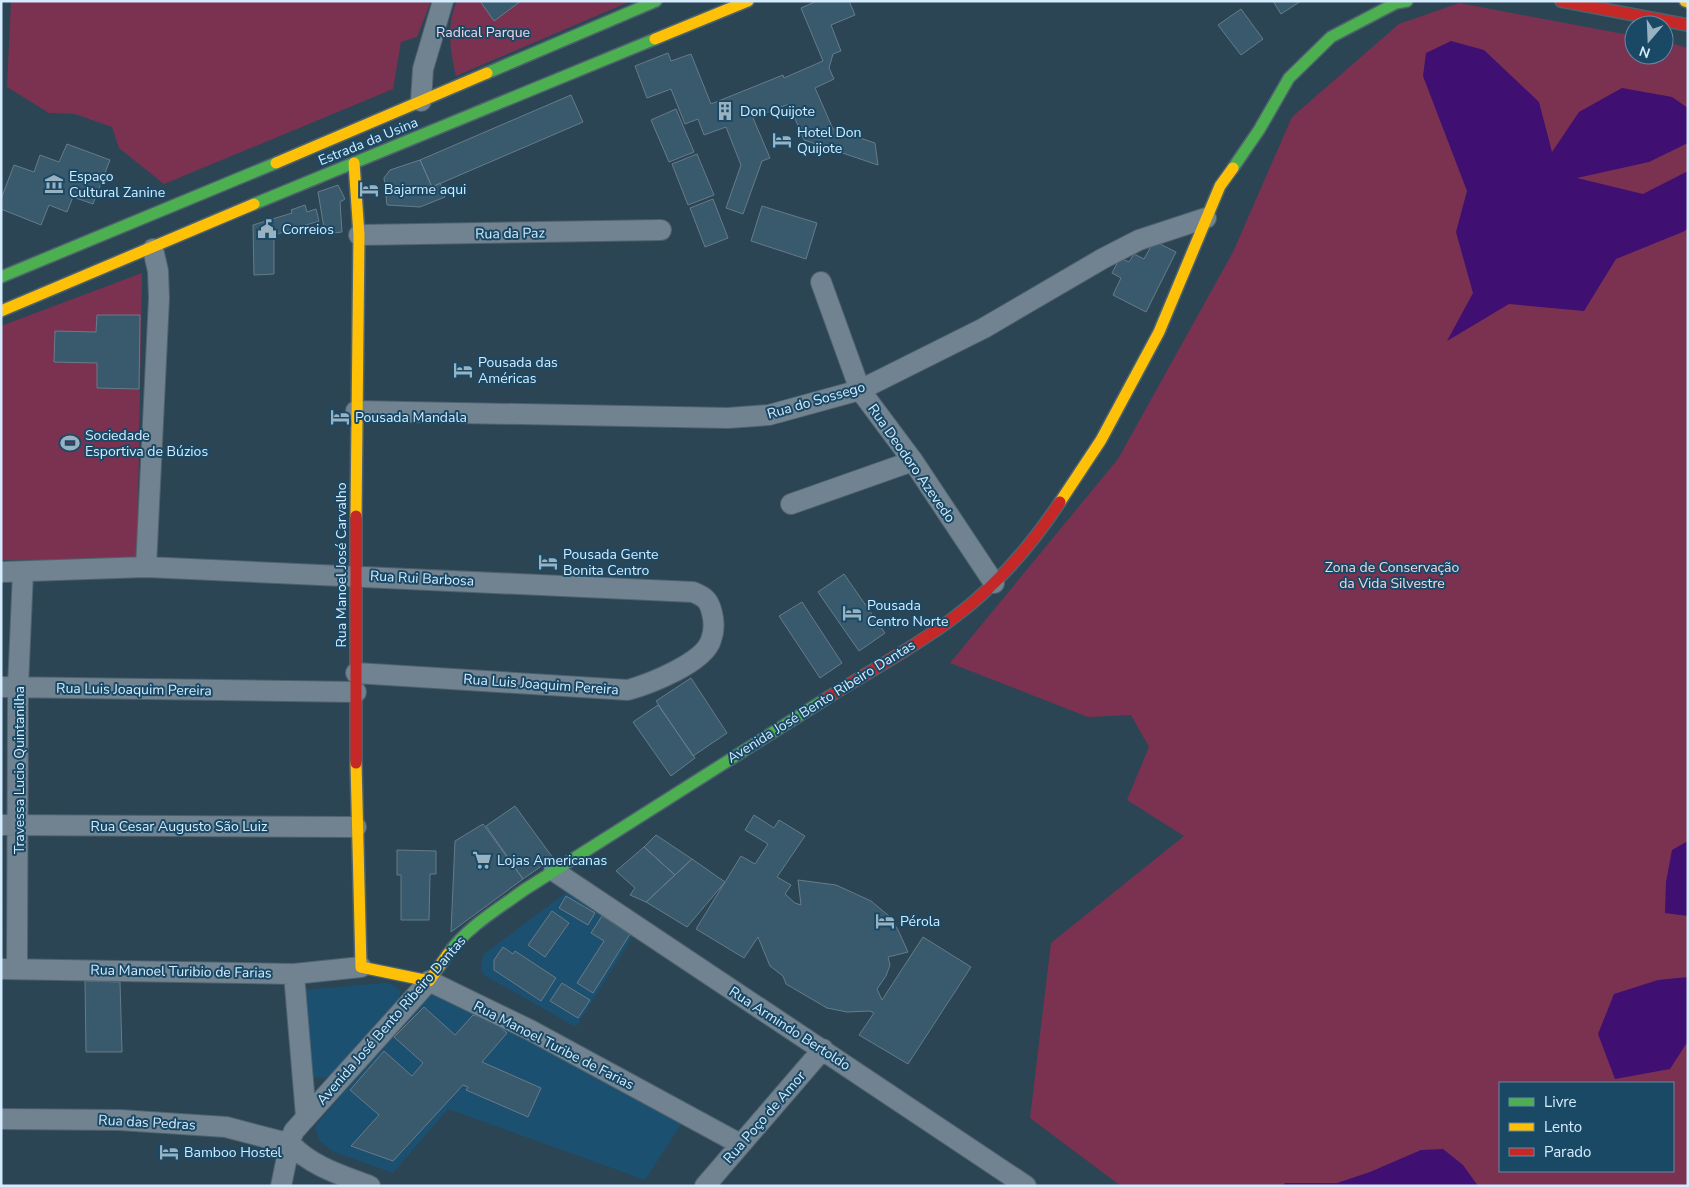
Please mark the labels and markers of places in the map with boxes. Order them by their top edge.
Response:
building icon: Don Quijote [714,100,736,122]
place label: Don Quijote [740,102,815,121]
place label: Hotel Don Quijote [797,123,862,158]
hotel icon: Hotel Don Quijote [771,129,793,151]
place label: Espaço Cultural Zanine [69,167,165,202]
museum icon: Espaço Cultural Zanine [43,173,65,195]
hotel icon: Bajarme aqui [358,178,380,200]
place label: Bajarme aqui [384,180,466,199]
public building icon: Correios [256,218,278,240]
place label: Correios [282,220,334,239]
place label: Pousada das Américas [478,353,558,388]
hotel icon: Pousada das Américas [452,359,474,381]
hotel icon: Pousada Mandala [329,406,351,428]
place label: Pousada Mandala [355,408,467,427]
place label: Sociedade Esportiva de Búzios [85,426,208,461]
sports icon: Sociedade Esportiva de Búzios [59,432,81,454]
place label: Pousada Gente Bonita Centro [563,545,658,580]
hotel icon: Pousada Gente Bonita Centro [537,551,559,573]
place label: Pousada Centro Norte [867,596,948,631]
hotel icon: Pousada Centro Norte [841,602,863,624]
supermarket icon: Lojas Americanas [471,849,493,871]
place label: Lojas Americanas [497,851,607,870]
hotel icon: Pérola [874,910,896,932]
place label: Pérola [900,912,940,931]
hotel icon: Bamboo Hostel [158,1141,180,1163]
place label: Bamboo Hostel [184,1143,283,1162]

